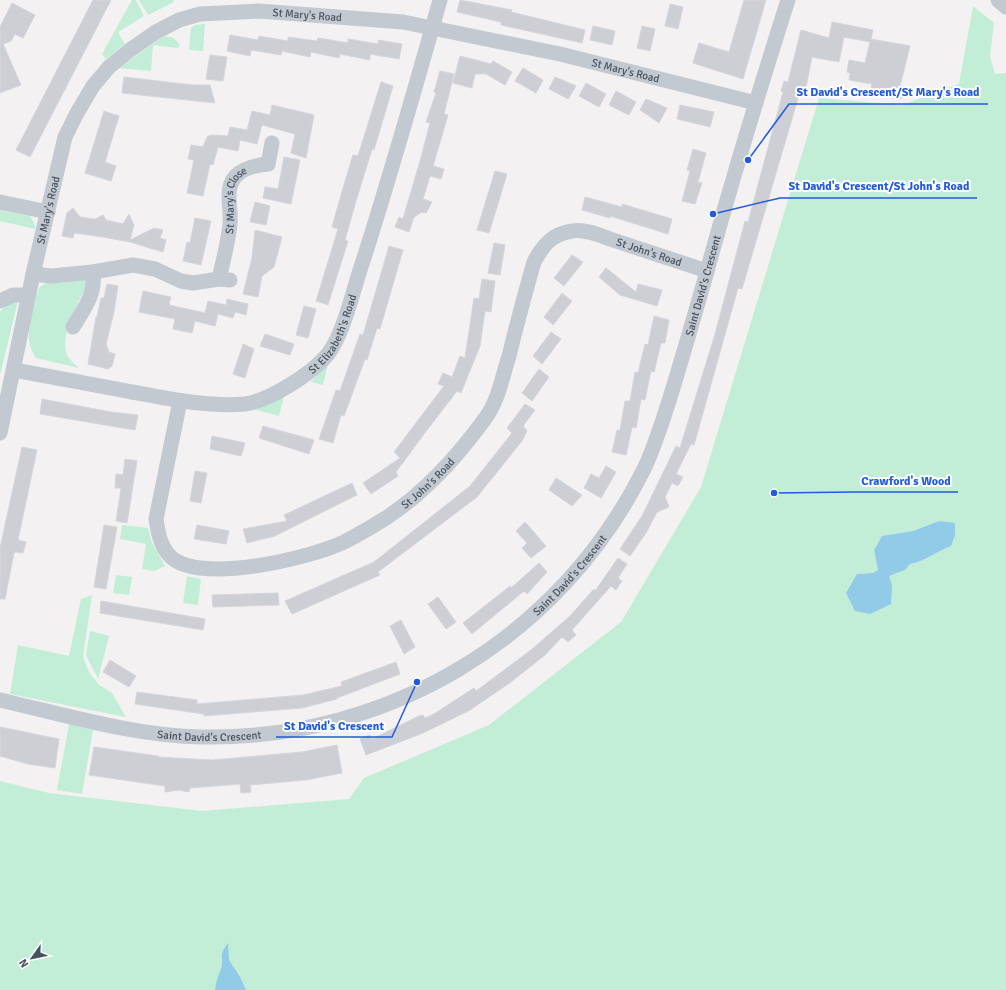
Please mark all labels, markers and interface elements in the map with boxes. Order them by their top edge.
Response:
street label: St Mary's Road [272,6,342,24]
street label: St Mary's Road [590,56,661,86]
callout: St David's Crescent/St Mary's Road [789,80,988,104]
text: St David's Crescent/St Mary's Road [796,85,980,100]
street label: St Mary's Close [223,164,249,235]
callout: St David's Crescent/St John's Road [780,174,977,198]
street label: St Mary's Road [34,175,63,246]
text: St David's Crescent/St John's Road [789,179,970,194]
street label: Saint David's Crescent [683,234,724,338]
street label: St John's Road [615,236,684,269]
street label: St Elizabeth's Road [306,293,359,377]
street label: St John's Road [399,455,458,512]
callout: Crawford's Wood [853,468,958,492]
text: Crawford's Wood [861,474,951,489]
street label: Saint David's Crescent [531,532,610,619]
callout: St David's Crescent [276,713,392,737]
text: St David's Crescent [284,719,384,734]
street label: Saint David's Crescent [157,728,262,744]
north arrow [12,938,52,978]
text: N [16,956,32,970]

